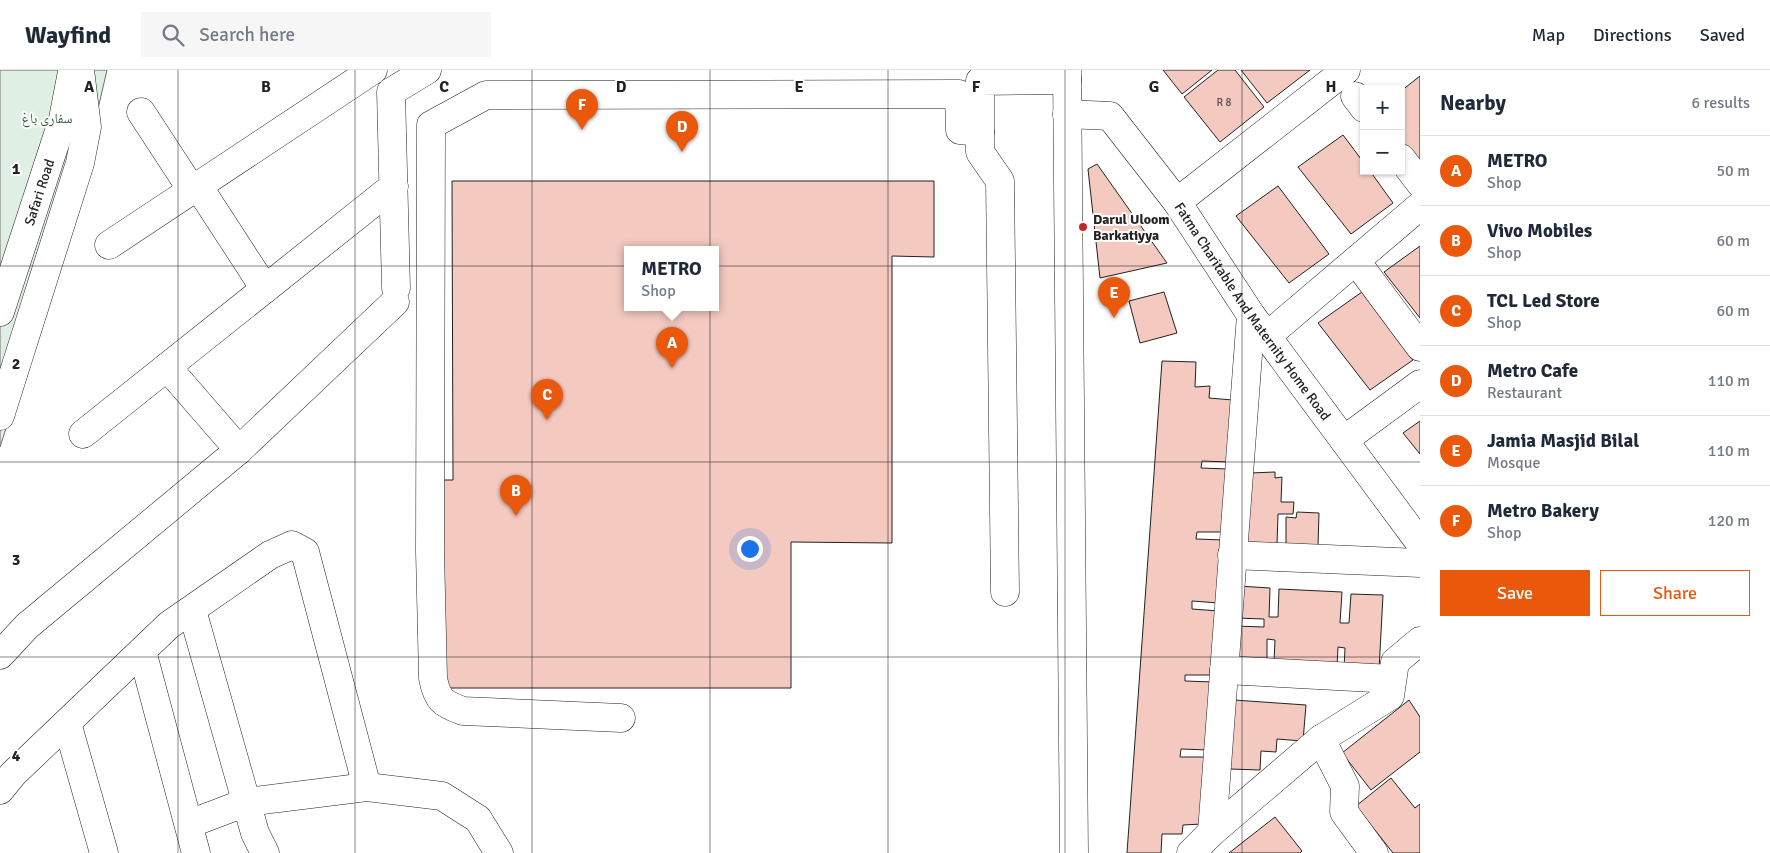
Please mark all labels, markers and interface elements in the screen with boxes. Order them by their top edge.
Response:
search box [141,12,491,57]
text: Wayfind [25,20,111,50]
icon: search [159,21,187,49]
text: Search here [199,23,295,47]
text: Map [1532,24,1565,46]
text: Directions [1593,24,1672,46]
text: Saved [1700,24,1745,46]
text: A [84,77,95,97]
text: B [261,77,271,97]
text: C [439,77,449,97]
text: D [616,77,627,97]
text: E [794,77,804,97]
text: F [972,77,981,97]
text: G [1149,77,1159,97]
text: H [1326,77,1336,97]
map controls [1360,85,1405,175]
button: + [1360,85,1405,130]
pin: F [566,89,598,130]
text: Nearby [1440,90,1506,116]
text: 6 results [1691,93,1750,113]
house number: R 8 [1217,96,1232,109]
park label: سفاری باغ [21,110,73,128]
pin: D [666,111,698,152]
button: − [1360,130,1405,175]
text: METRO [1487,149,1548,173]
street label: Safari Road [20,157,58,228]
text: 1 [12,159,21,179]
text: A [1451,161,1461,181]
text: 50 m [1716,161,1750,181]
text: Shop [1487,173,1521,193]
street label: Fatma Charitable And Maternity Home Road [1171,199,1335,424]
place label: Darul Uloom Barkatiyya [1093,211,1170,244]
text: Vivo Mobiles [1487,219,1592,243]
marker: Darul Uloom Barkatiyya [1077,221,1089,233]
text: B [1451,231,1461,251]
text: 60 m [1716,231,1750,251]
text: Shop [1487,243,1521,263]
popup [624,246,719,311]
text: METRO [641,257,702,281]
pin: E [1098,277,1130,318]
text: Shop [641,281,676,301]
text: TCL Led Store [1487,289,1600,313]
text: C [1451,301,1461,321]
text: 60 m [1716,301,1750,321]
text: Shop [1487,313,1521,333]
pin: A [656,327,688,368]
text: 2 [12,354,20,374]
text: Metro Cafe [1487,359,1578,383]
text: D [1451,371,1461,391]
text: 110 m [1708,371,1750,391]
pin: C [531,379,563,420]
text: Restaurant [1487,383,1562,403]
text: Jamia Masjid Bilal [1487,429,1639,453]
text: E [1451,441,1461,461]
text: 110 m [1708,441,1750,461]
text: Mosque [1487,453,1540,473]
pin: B [500,475,532,516]
text: Metro Bakery [1487,499,1599,523]
text: F [1452,511,1460,531]
text: 120 m [1708,511,1750,531]
text: Shop [1487,523,1521,543]
your location [737,536,763,562]
text: 3 [12,550,20,570]
button: Save [1440,570,1590,616]
button: Share [1600,570,1750,616]
text: 4 [12,746,21,766]

